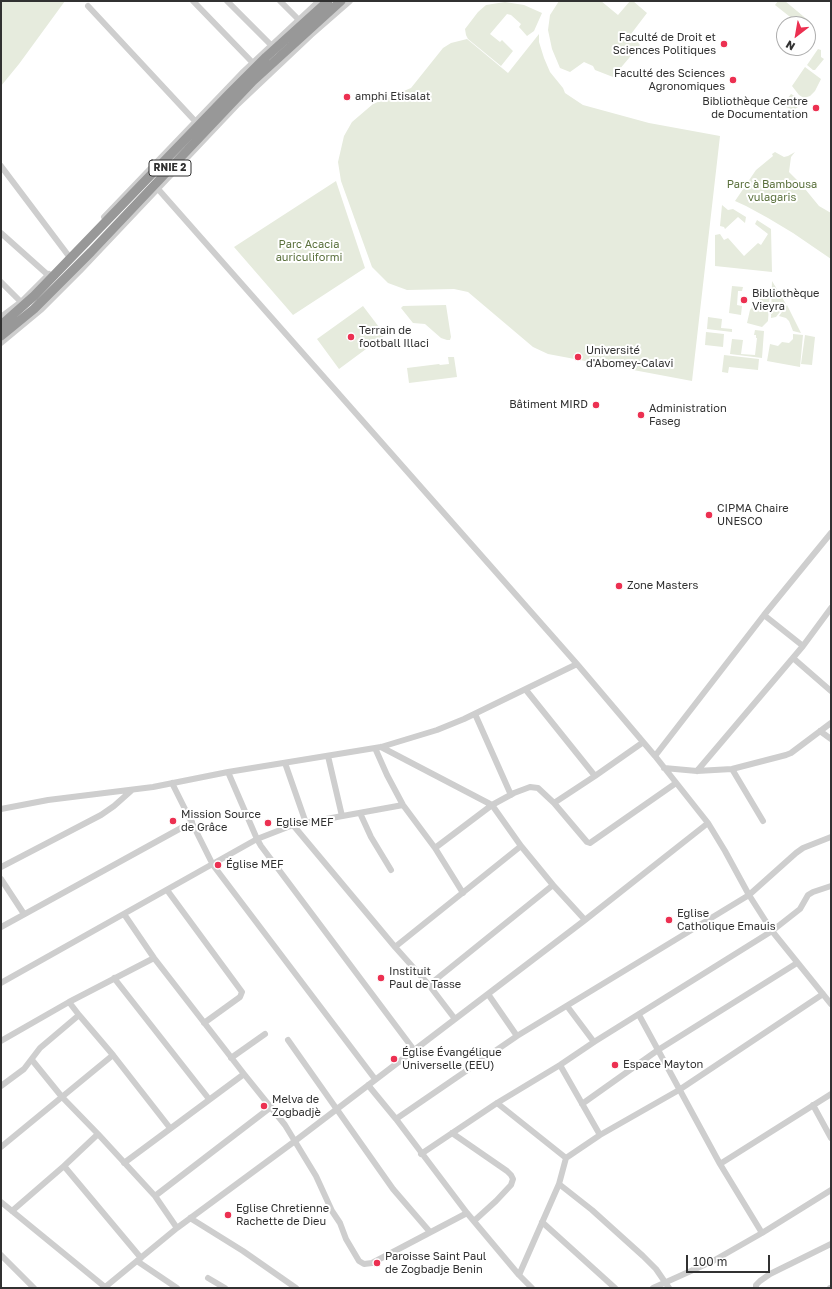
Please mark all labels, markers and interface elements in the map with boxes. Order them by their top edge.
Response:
north arrow [776,16,816,56]
place label: Faculté de Droit et Sciences Politiques [613,31,716,57]
text: N [783,38,797,54]
marker: Faculté de Droit et Sciences Politiques [719,39,729,49]
place label: Faculté des Sciences Agronomiques [614,67,725,93]
marker: Faculté des Sciences Agronomiques [728,75,738,85]
place label: amphi Etisalat [355,90,430,104]
marker: amphi Etisalat [342,92,352,102]
place label: Bibliothèque Centre de Documentation [702,95,808,121]
marker: Bibliothèque Centre de Documentation [811,103,821,113]
road number: RNIE 2 [149,160,191,176]
park label: Parc à Bambousa vulagaris [727,178,817,204]
park label: Parc Acacia auriculiformi [276,238,342,264]
place label: Bibliothèque Vieyra [752,287,819,313]
marker: Bibliothèque Vieyra [739,295,749,305]
place label: Terrain de football Illaci [359,324,429,350]
marker: Terrain de football Illaci [346,332,356,342]
place label: Université d'Abomey-Calavi [586,344,673,370]
marker: Université d'Abomey-Calavi [573,352,583,362]
place label: Bâtiment MIRD [509,398,588,412]
marker: Bâtiment MIRD [591,400,601,410]
place label: Administration Faseg [649,402,727,428]
marker: Administration Faseg [636,410,646,420]
place label: CIPMA Chaire UNESCO [717,502,789,528]
marker: CIPMA Chaire UNESCO [704,510,714,520]
place label: Zone Masters [627,579,698,593]
marker: Zone Masters [614,581,624,591]
place label: Mission Source de Grâce [181,808,261,834]
marker: Mission Source de Grâce [168,816,178,826]
place label: Eglise MEF [276,816,334,830]
marker: Eglise MEF [263,818,273,828]
place label: Église MEF [226,858,284,872]
marker: Église MEF [213,860,223,870]
place label: Eglise Catholique Emauis [677,907,775,933]
marker: Eglise Catholique Emauis [664,915,674,925]
place label: Instituit Paul de Tasse [389,965,461,991]
marker: Instituit Paul de Tasse [376,973,386,983]
place label: Église Évangélique Universelle (EEU) [402,1046,502,1072]
marker: Église Évangélique Universelle (EEU) [389,1054,399,1064]
place label: Espace Mayton [623,1058,703,1072]
marker: Espace Mayton [610,1060,620,1070]
place label: Melva de Zogbadjè [272,1093,321,1119]
marker: Melva de Zogbadjè [259,1101,269,1111]
place label: Eglise Chretienne Rachette de Dieu [236,1202,329,1228]
marker: Eglise Chretienne Rachette de Dieu [223,1210,233,1220]
scale bar [688,1247,772,1273]
place label: Paroisse Saint Paul de Zogbadje Benin [385,1250,486,1276]
text: 100 m [693,1254,727,1269]
marker: Paroisse Saint Paul de Zogbadje Benin [372,1258,382,1268]

